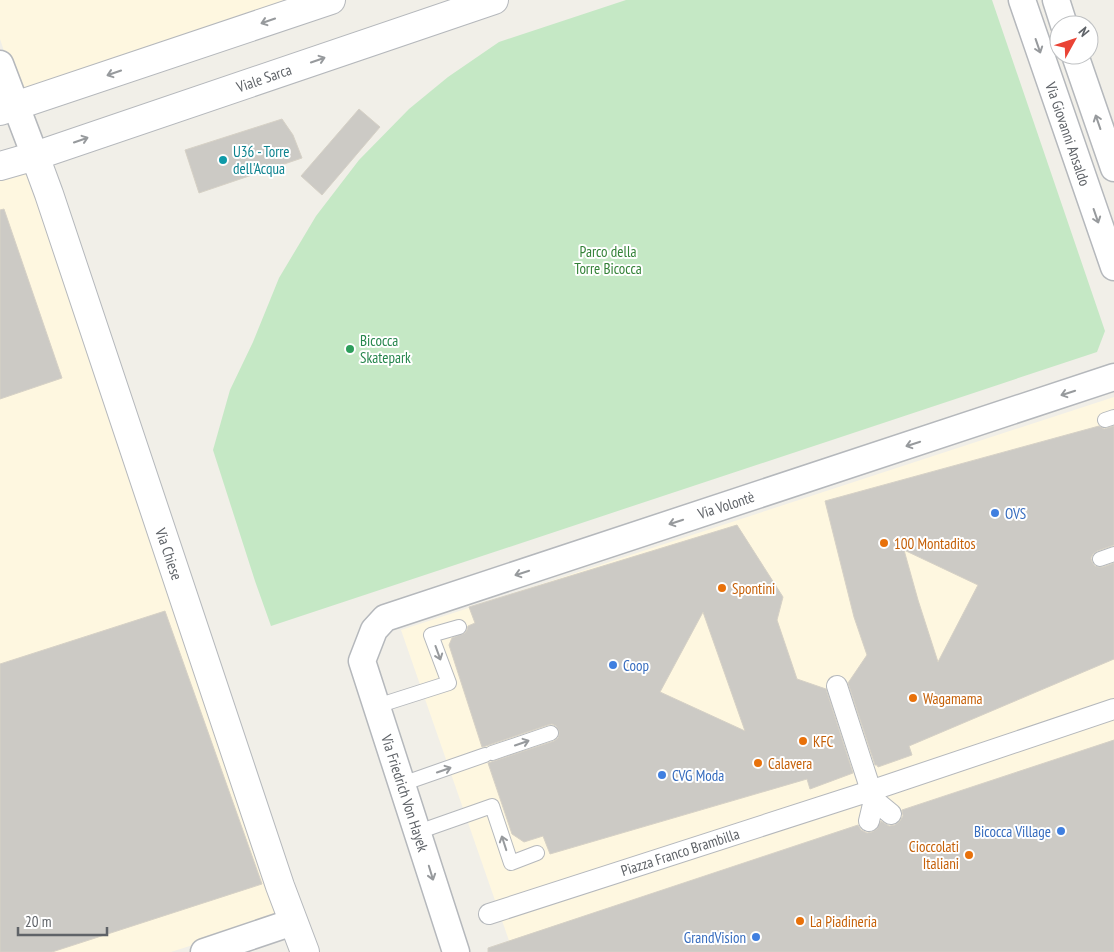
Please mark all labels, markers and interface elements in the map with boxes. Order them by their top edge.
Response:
north arrow [1049,15,1099,65]
one-way arrow [261,17,276,26]
text: N [1075,23,1093,40]
one-way arrow [1033,38,1043,54]
one-way arrow [309,54,325,64]
street label: Viale Sarca [233,60,294,97]
one-way arrow [107,69,122,78]
street label: Via Giovanni Ansaldo [1041,79,1095,188]
one-way arrow [1093,115,1102,130]
one-way arrow [73,135,88,144]
place label: U36 - Torre dell'Acqua [233,142,290,178]
marker: U36 - Torre dell'Acqua [217,154,229,166]
one-way arrow [1092,208,1102,224]
park label: Parco della Torre Bicocca [574,242,642,278]
place label: Bicocca Skatepark [360,331,411,367]
marker: Bicocca Skatepark [344,343,356,355]
one-way arrow [1060,388,1076,398]
one-way arrow [906,439,922,449]
street label: Via Volontè [694,487,757,523]
place label: OVS [1005,504,1026,523]
marker: OVS [989,507,1001,519]
one-way arrow [669,518,684,527]
street label: Via Chiese [151,525,187,582]
place label: 100 Montaditos [894,534,975,553]
marker: 100 Montaditos [878,537,890,549]
one-way arrow [514,569,530,578]
place label: Spontini [732,579,775,598]
marker: Spontini [716,582,728,594]
one-way arrow [434,645,443,660]
place label: Coop [623,656,649,675]
marker: Coop [607,659,619,671]
place label: Wagamama [923,689,983,708]
marker: Wagamama [907,692,919,704]
street label: Via Friedrich Von Hayek [377,731,433,854]
place label: KFC [813,732,834,751]
marker: KFC [797,735,809,747]
one-way arrow [513,738,529,748]
place label: Calavera [768,754,812,773]
marker: Calavera [752,757,764,769]
one-way arrow [436,765,451,774]
place label: CVG Moda [672,766,724,785]
marker: CVG Moda [656,769,668,781]
place label: Bicocca Village [974,822,1051,841]
street label: Piazza Franco Brambilla [618,824,742,880]
marker: Bicocca Village [1055,825,1067,837]
one-way arrow [499,835,508,851]
place label: Cioccolati Italiani [909,837,959,873]
marker: Cioccolati Italiani [963,849,975,861]
one-way arrow [427,865,437,881]
scale bar [18,904,106,936]
text: 20 m [25,912,51,931]
place label: La Piadineria [810,912,877,931]
marker: La Piadineria [794,915,806,927]
place label: GrandVision [684,928,746,947]
marker: GrandVision [750,931,762,943]

